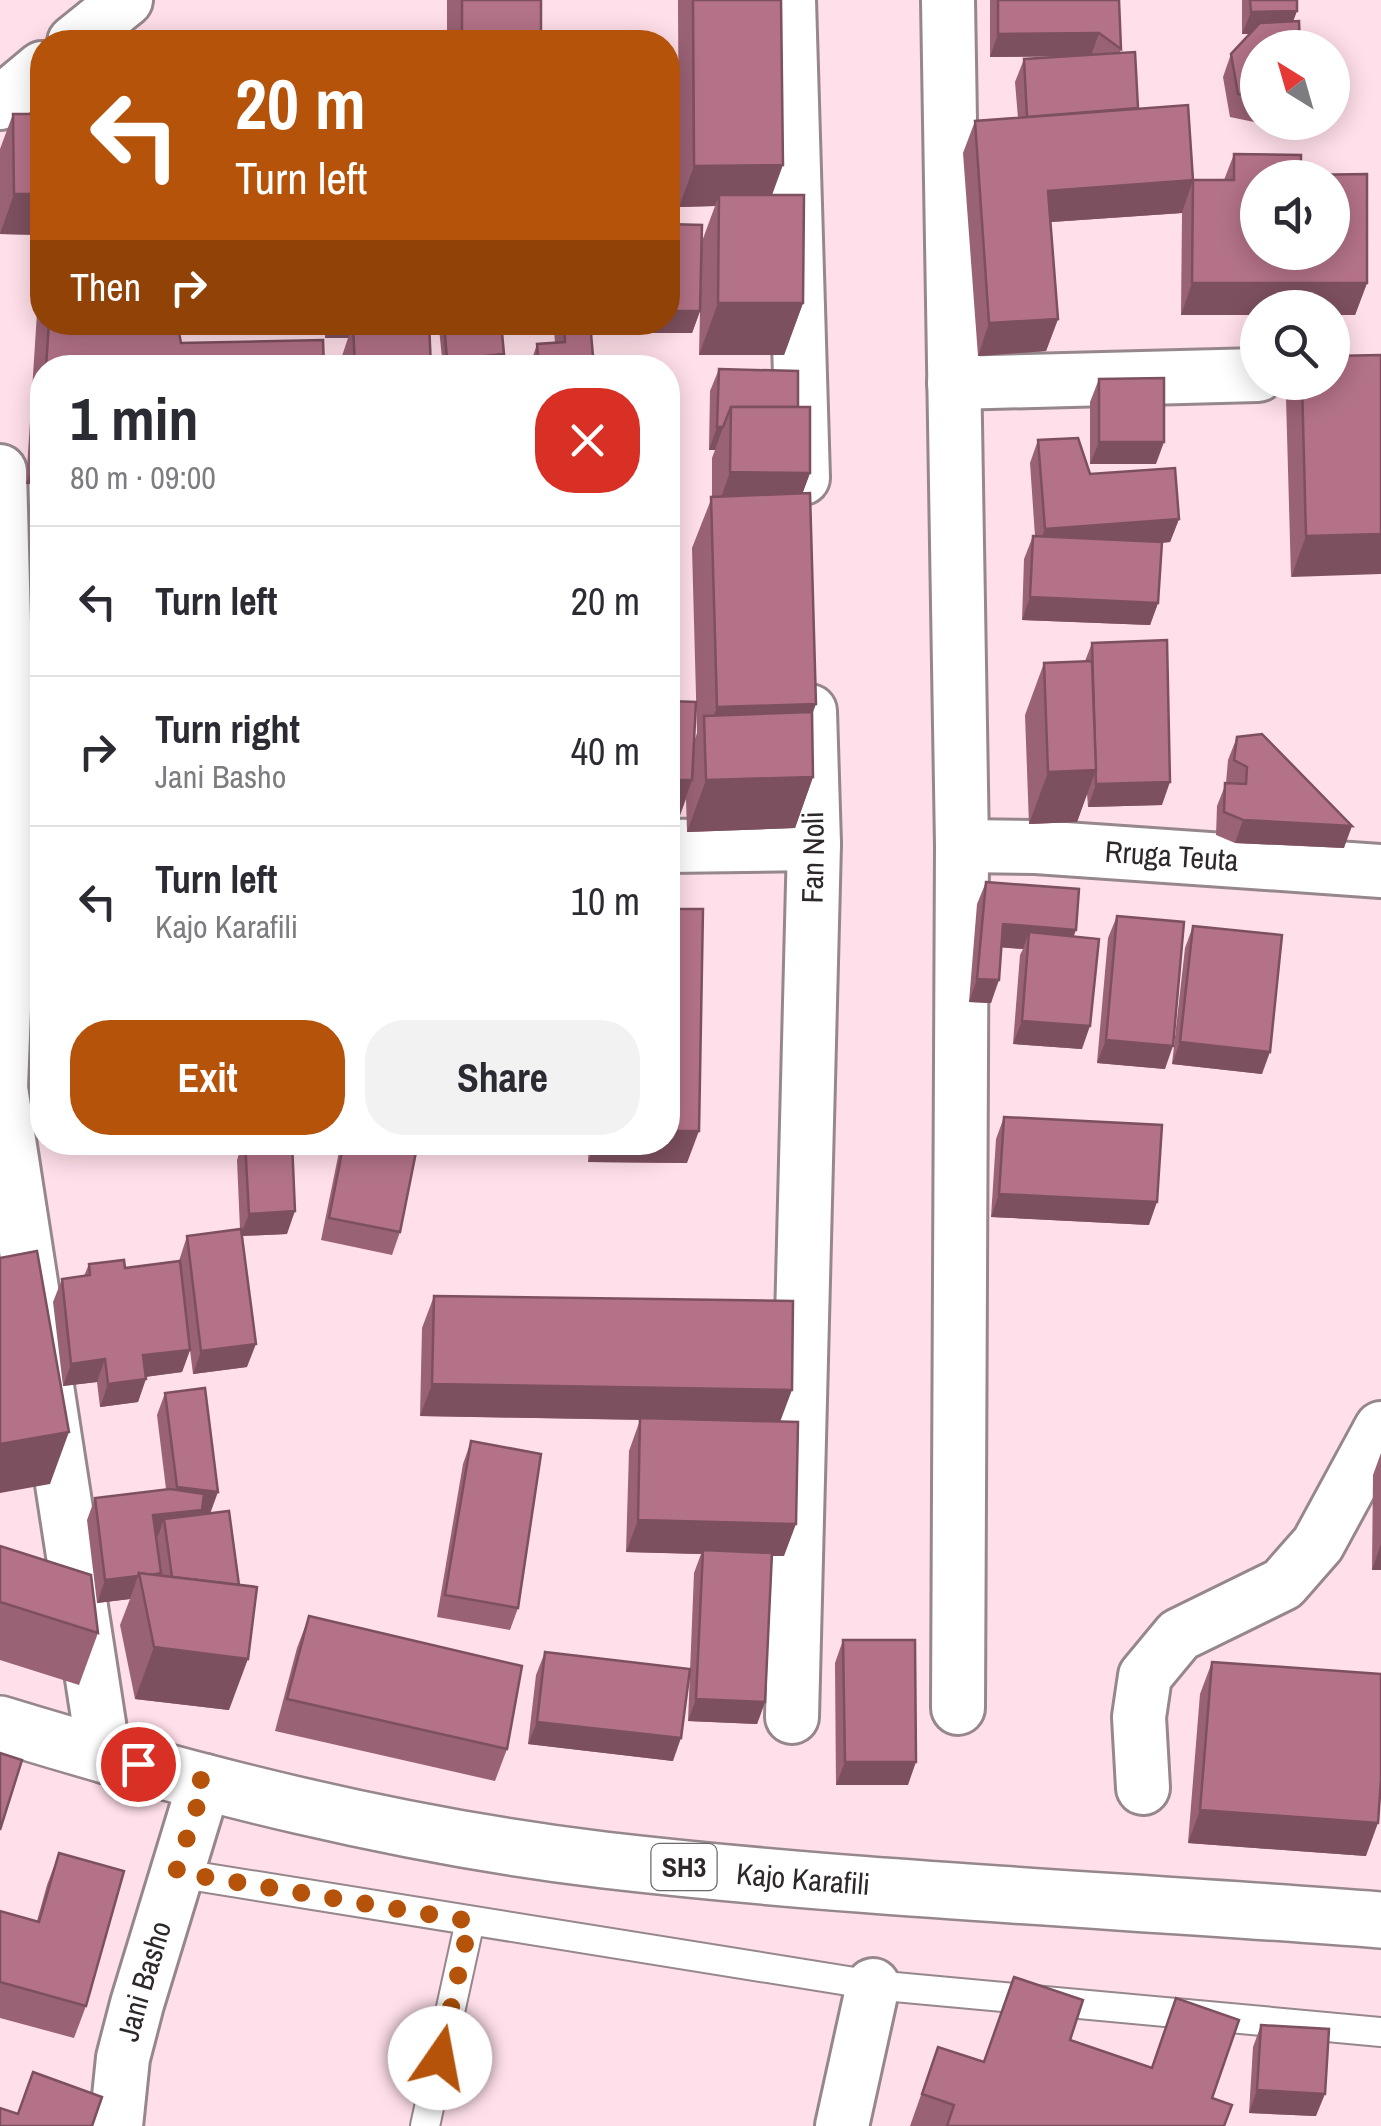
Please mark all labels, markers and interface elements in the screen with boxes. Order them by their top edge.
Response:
north arrow [1240,30,1350,140]
map controls [1240,30,1350,400]
text: 20 m [235,57,366,151]
icon: left [70,70,200,200]
text: Turn left [235,147,367,208]
button: sound [1240,160,1350,270]
icon: right [161,260,216,315]
text: Then [70,262,141,313]
button: search [1240,290,1350,400]
text: 1 min [70,378,199,459]
button: close [535,388,640,493]
text: 80 m · 09:00 [70,456,216,499]
icon: left [70,574,125,629]
text: Turn left [155,576,277,627]
text: 20 m [571,576,640,627]
text: Turn right [155,704,300,755]
icon: right [70,724,125,779]
text: 40 m [571,726,640,777]
text: Jani Basho [155,755,286,798]
street label: Fan Noli [792,811,833,904]
street label: Rruga Teuta [1104,831,1240,880]
text: Turn left [155,854,277,905]
icon: left [70,874,125,929]
text: 10 m [571,876,640,927]
text: Kajo Karafili [155,905,298,948]
button: Exit [70,1020,345,1135]
button: Share [365,1020,640,1135]
pin [96,1722,181,1807]
icon: arrive [111,1737,166,1792]
road number: SH3 [652,1844,716,1890]
street label: Kajo Karafili [735,1853,872,1904]
street label: Jani Basho [107,1916,180,2045]
position arrow [388,2006,492,2110]

